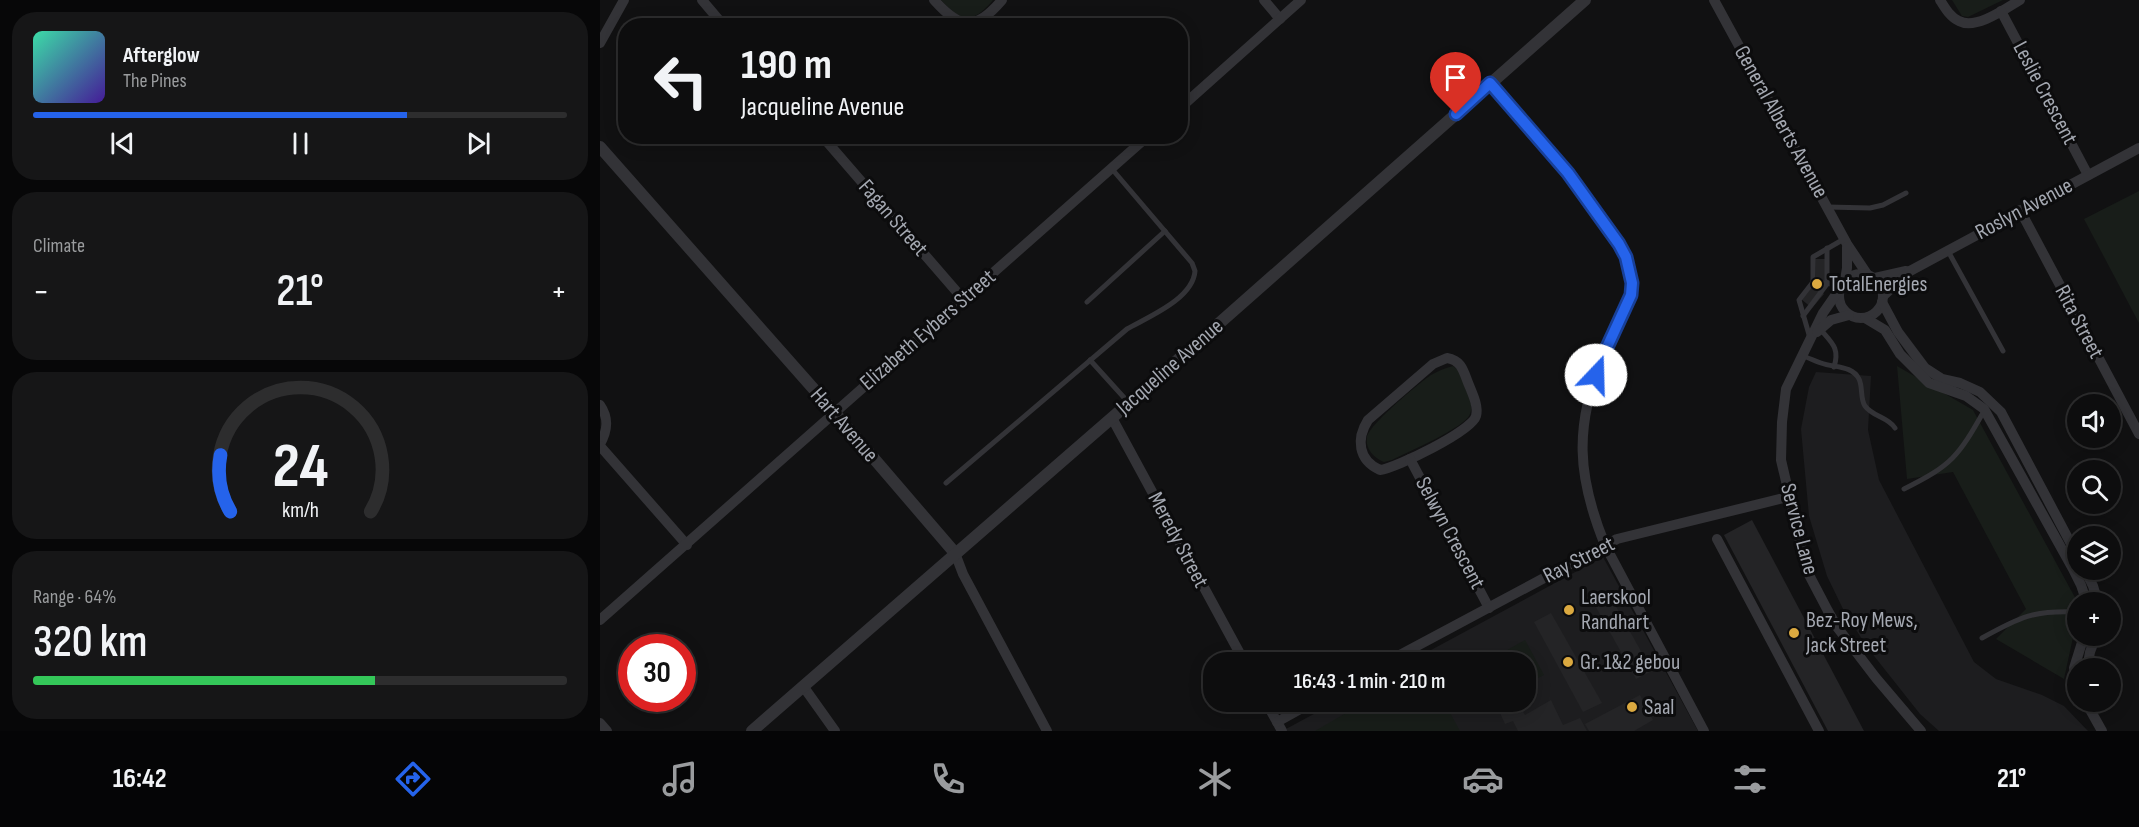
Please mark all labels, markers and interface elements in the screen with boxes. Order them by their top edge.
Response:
street label: Leslie Crescent [2007,37,2084,149]
text: 190 m [741,40,832,91]
street label: General Alberts Avenue [1728,41,1834,203]
text: Afterglow [123,42,200,69]
icon: left [642,42,720,120]
pin [1430,52,1481,114]
icon: arrive [1439,61,1472,94]
text: The Pines [123,69,187,93]
text: Jacqueline Avenue [741,91,904,123]
icon: previous [106,127,139,160]
icon: pause [284,127,317,160]
icon: next [462,127,495,160]
street label: Roslyn Avenue [1971,172,2077,246]
street label: Fagan Street [852,174,934,262]
text: Climate [33,234,85,258]
text: 21° [276,264,324,319]
street label: Elizabeth Eybers Street [855,264,1002,396]
place label: TotalEnergies [1829,271,1928,298]
text: − [33,272,49,312]
text: + [551,272,567,312]
marker: TotalEnergies [1810,277,1824,291]
street label: Rita Street [2048,281,2110,364]
street label: Jacqueline Avenue [1110,313,1229,422]
position arrow [1564,343,1628,407]
street label: Hart Avenue [804,382,884,468]
map controls [2067,394,2121,712]
button: sound [2067,394,2121,448]
text: 24 [272,431,328,506]
button: search [2067,460,2121,514]
street label: Selwyn Crescent [1409,472,1491,594]
street label: Service Lane [1774,480,1824,578]
street label: Meredy Street [1142,488,1215,593]
text: km/h [281,499,319,524]
button: layers [2067,526,2121,580]
street label: Ray Street [1539,530,1620,589]
place label: Laerskool Randhart [1581,584,1651,636]
text: Range · 64% [33,585,116,609]
button: + [2067,592,2121,646]
marker: Laerskool Randhart [1562,603,1576,617]
place label: Bez-Roy Mews, Jack Street [1805,607,1918,659]
text: 320 km [33,615,147,670]
marker: Bez-Roy Mews, Jack Street [1787,626,1801,640]
speed limit sign: 30 [618,634,696,712]
place label: Gr. 1&2 gebou [1580,649,1680,676]
marker: Gr. 1&2 gebou [1561,655,1575,669]
button: − [2067,658,2121,712]
text: 16:43 · 1 min · 210 m [1294,668,1445,695]
place label: Saal [1644,694,1674,721]
marker: Saal [1625,700,1639,714]
icon: directions [392,758,434,800]
icon: music [659,758,701,800]
icon: phone [927,758,969,800]
icon: climate [1194,758,1236,800]
icon: car [1462,758,1504,800]
icon: filters [1729,758,1771,800]
text: 16:42 [113,763,167,795]
text: 21° [1997,763,2026,795]

